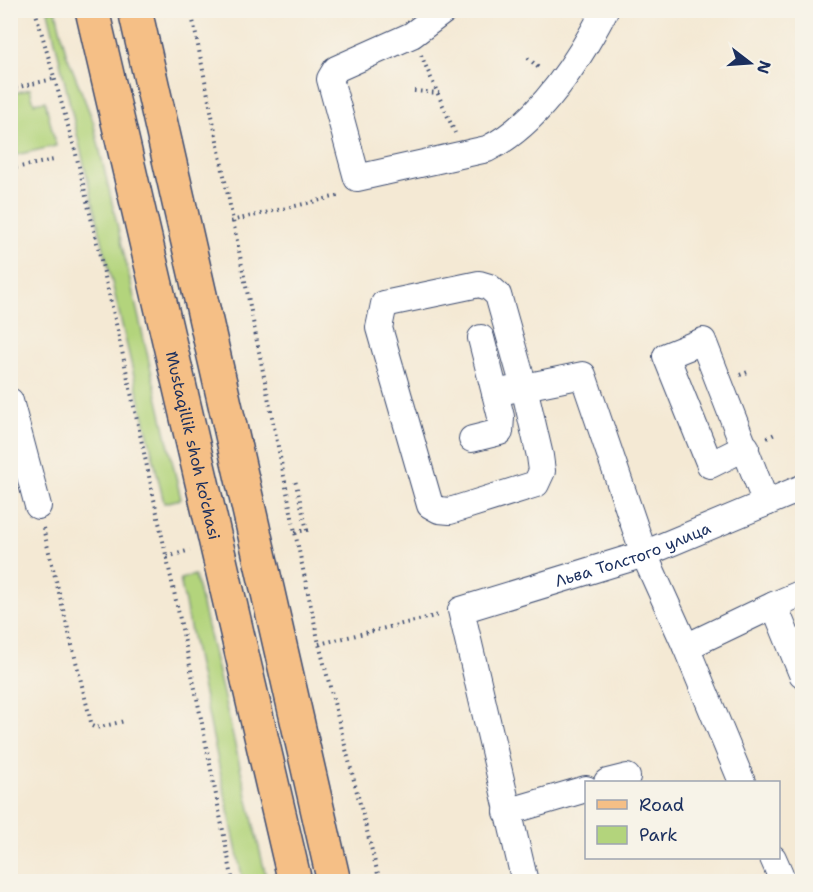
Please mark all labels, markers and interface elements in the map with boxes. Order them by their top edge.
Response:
north arrow [720,33,780,93]
text: N [752,58,776,76]
street label: Mustaqillik shoh ko'chasi [161,349,225,542]
street label: Льва Толстого улица [552,517,714,591]
legend [585,781,780,859]
text: Road [639,793,684,817]
text: Park [639,823,678,847]

